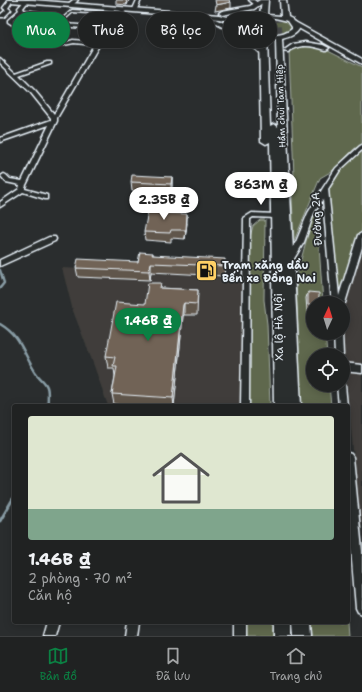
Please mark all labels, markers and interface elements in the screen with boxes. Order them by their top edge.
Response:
chip: Mua [12,12,70,48]
chip: Thuê [78,12,138,48]
chip: Bộ lọc [146,12,215,48]
chip: Mới [223,12,277,48]
street label: Hầm chui Tam Hiệp [274,64,288,148]
pin: 863M ₫ [228,172,294,206]
text: 863M ₫ [234,176,288,193]
pin: 2.35B ₫ [127,187,201,221]
text: 2.35B ₫ [138,191,190,208]
street label: Đường 2A [308,192,326,246]
fuel station icon: Trạm xăng dầu Bến xe Đồng Nai [193,258,219,284]
place label: Trạm xăng dầu Bến xe Đồng Nai [222,258,316,286]
street label: Xa lộ Hà Nội [271,293,287,361]
north arrow [306,296,350,340]
map controls [306,296,350,392]
pin: 1.46B ₫ [111,308,185,342]
text: 1.46B ₫ [124,312,172,329]
button: locate [306,348,350,392]
icon: home [145,442,217,514]
text: 1.46B ₫ [28,548,91,570]
text: 2 phòng · 70 m² [28,570,132,587]
text: Căn hộ [28,587,72,604]
tab: Bản đồ [40,645,77,684]
tab: Đã lưu [156,645,190,684]
tab: Trang chủ [270,645,322,684]

